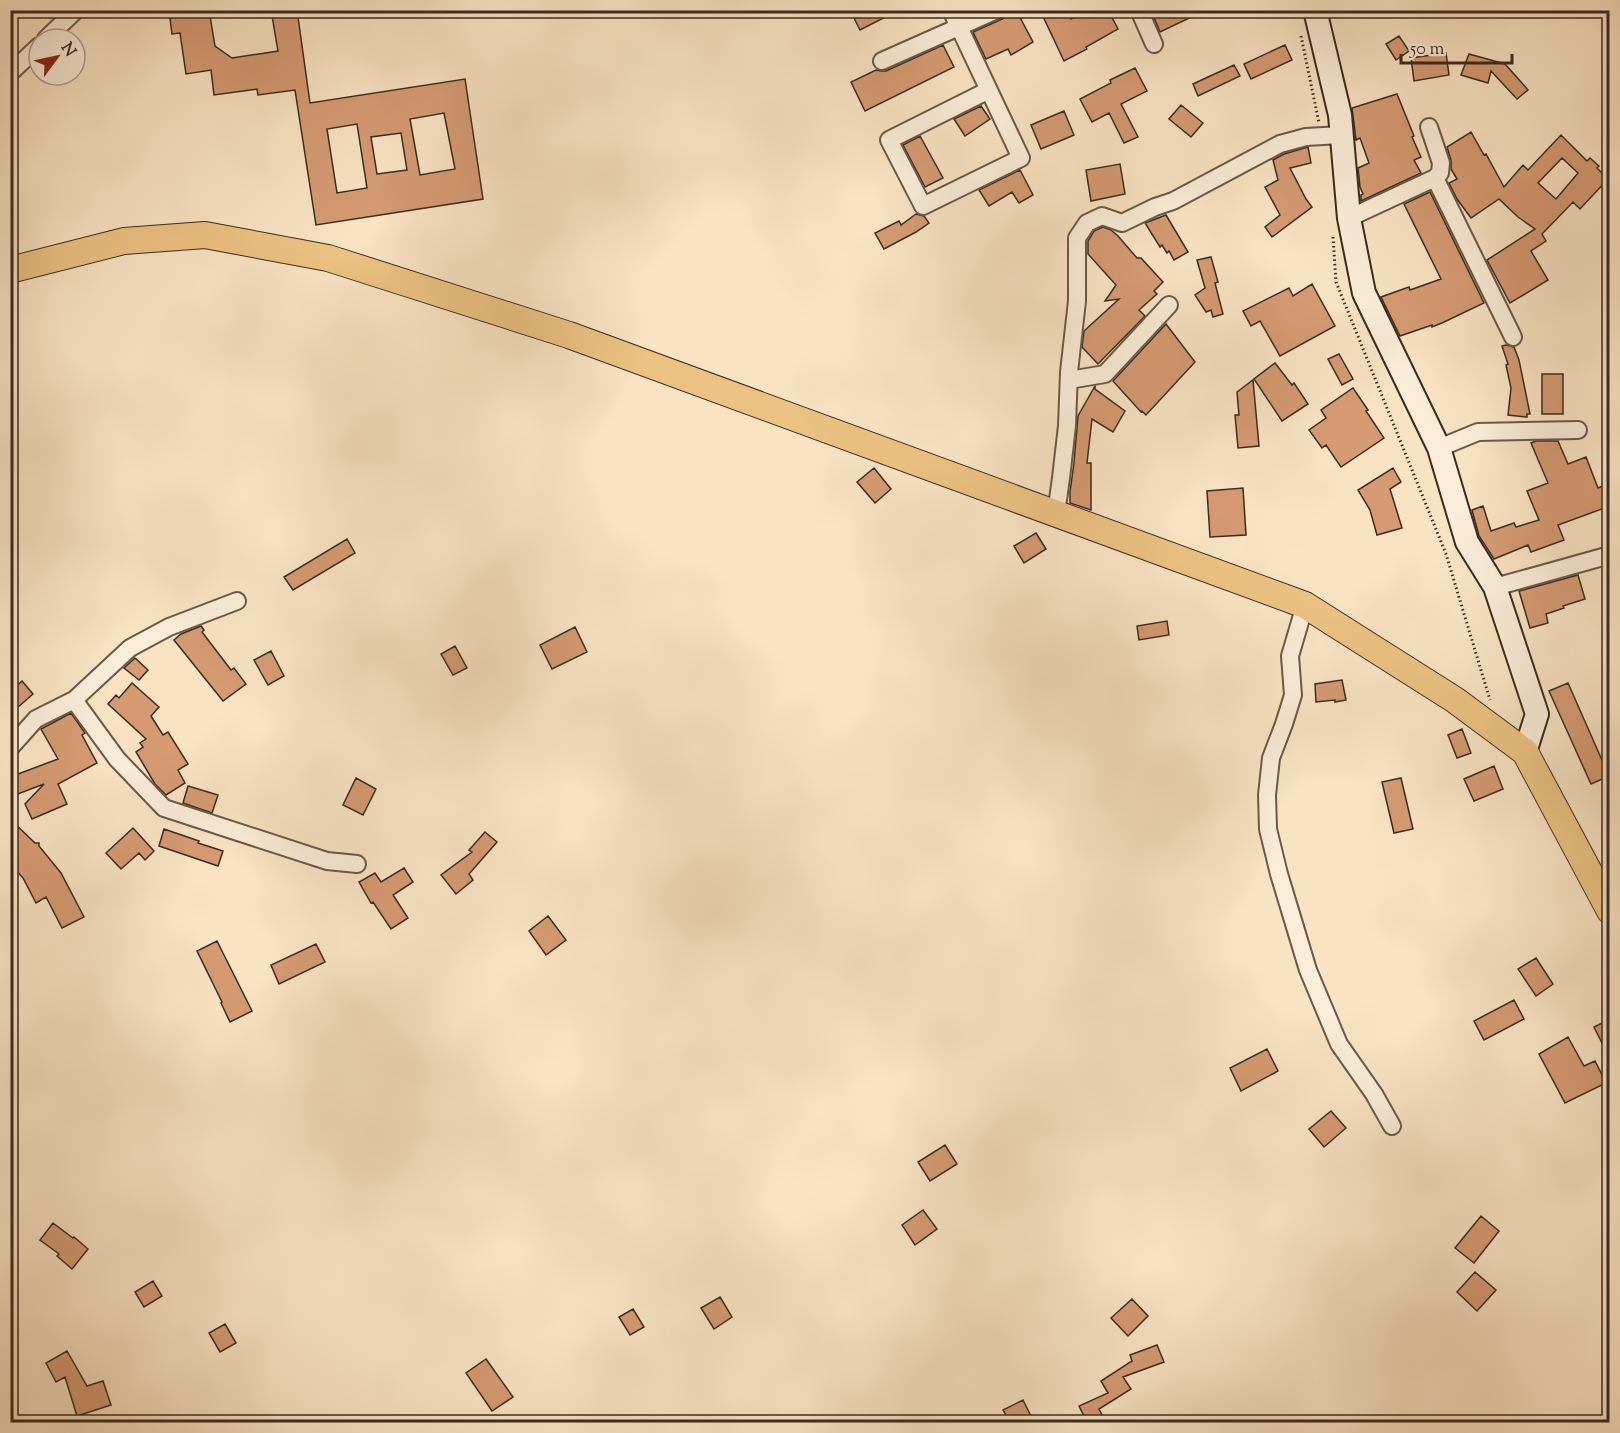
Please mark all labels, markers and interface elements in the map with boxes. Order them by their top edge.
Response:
north arrow [27,27,87,87]
scale bar [1401,27,1512,65]
text: 50 m [1409,37,1445,63]
text: N [54,39,81,62]

